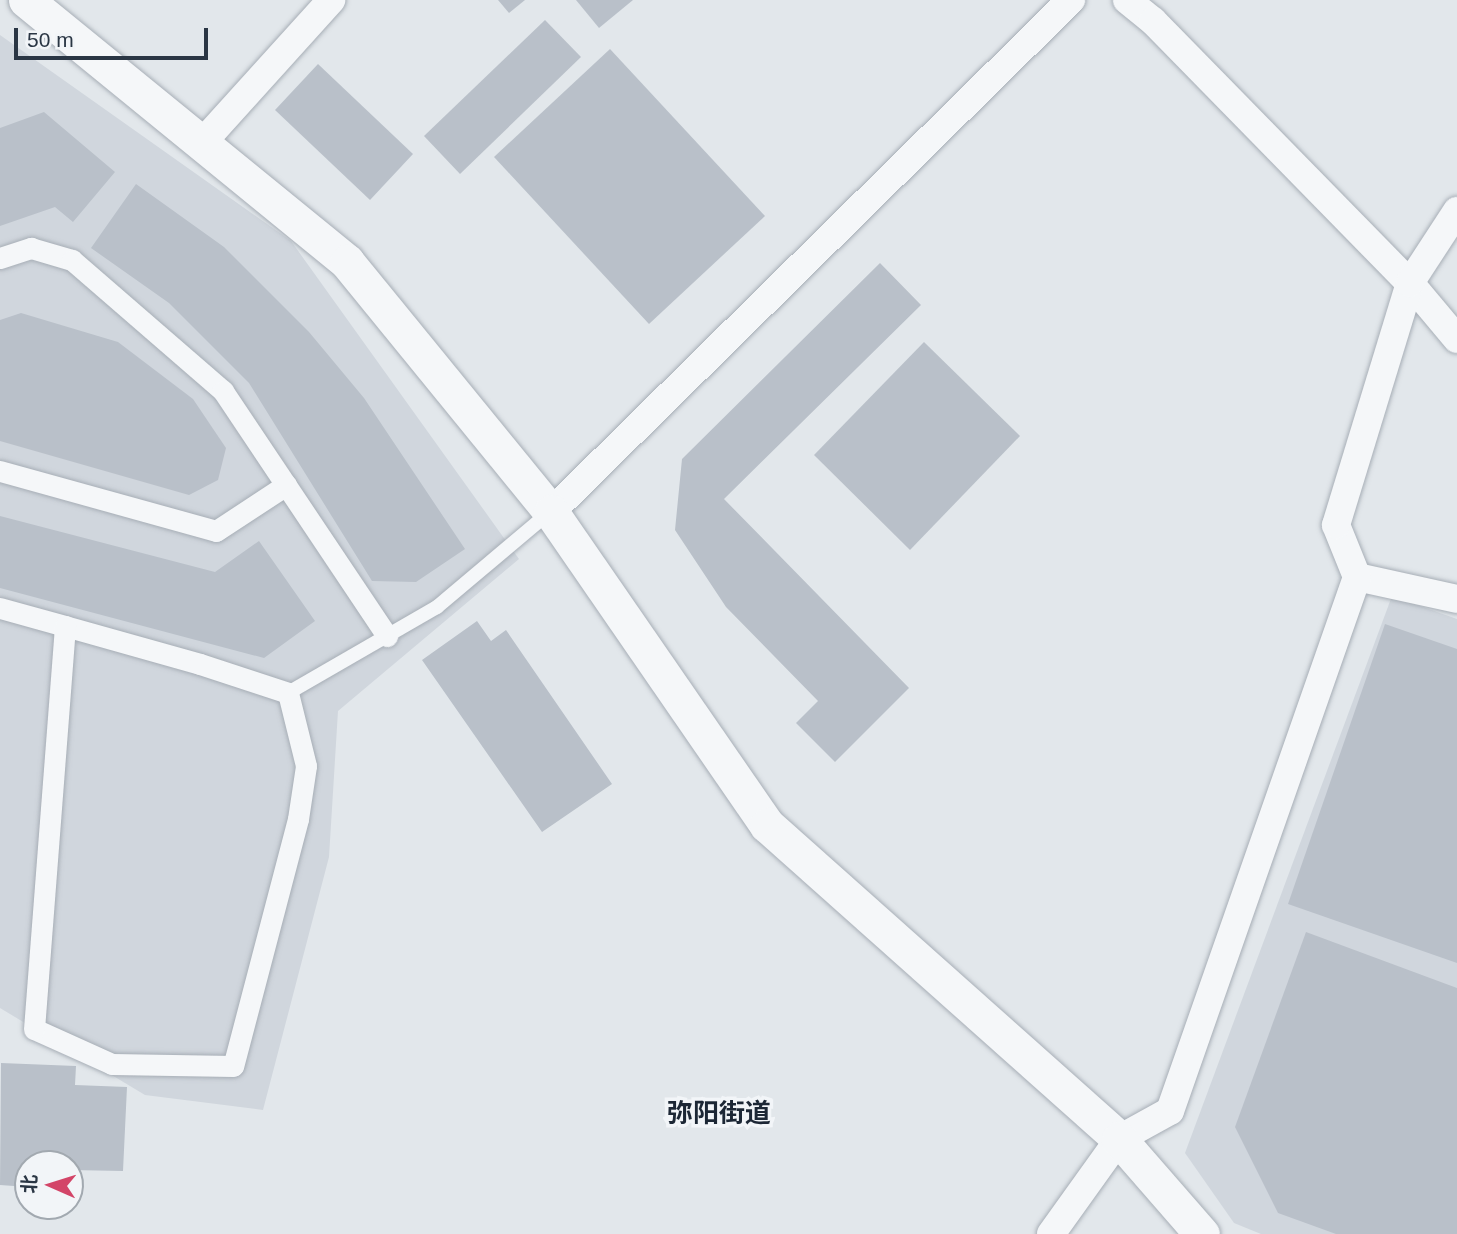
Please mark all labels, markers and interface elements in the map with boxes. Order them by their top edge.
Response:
scale bar [18,14,212,58]
text: 50 m [27,28,74,51]
district label: 弥阳街道 [667,1098,771,1130]
north arrow [14,1150,84,1220]
text: 北 [19,1174,41,1194]

